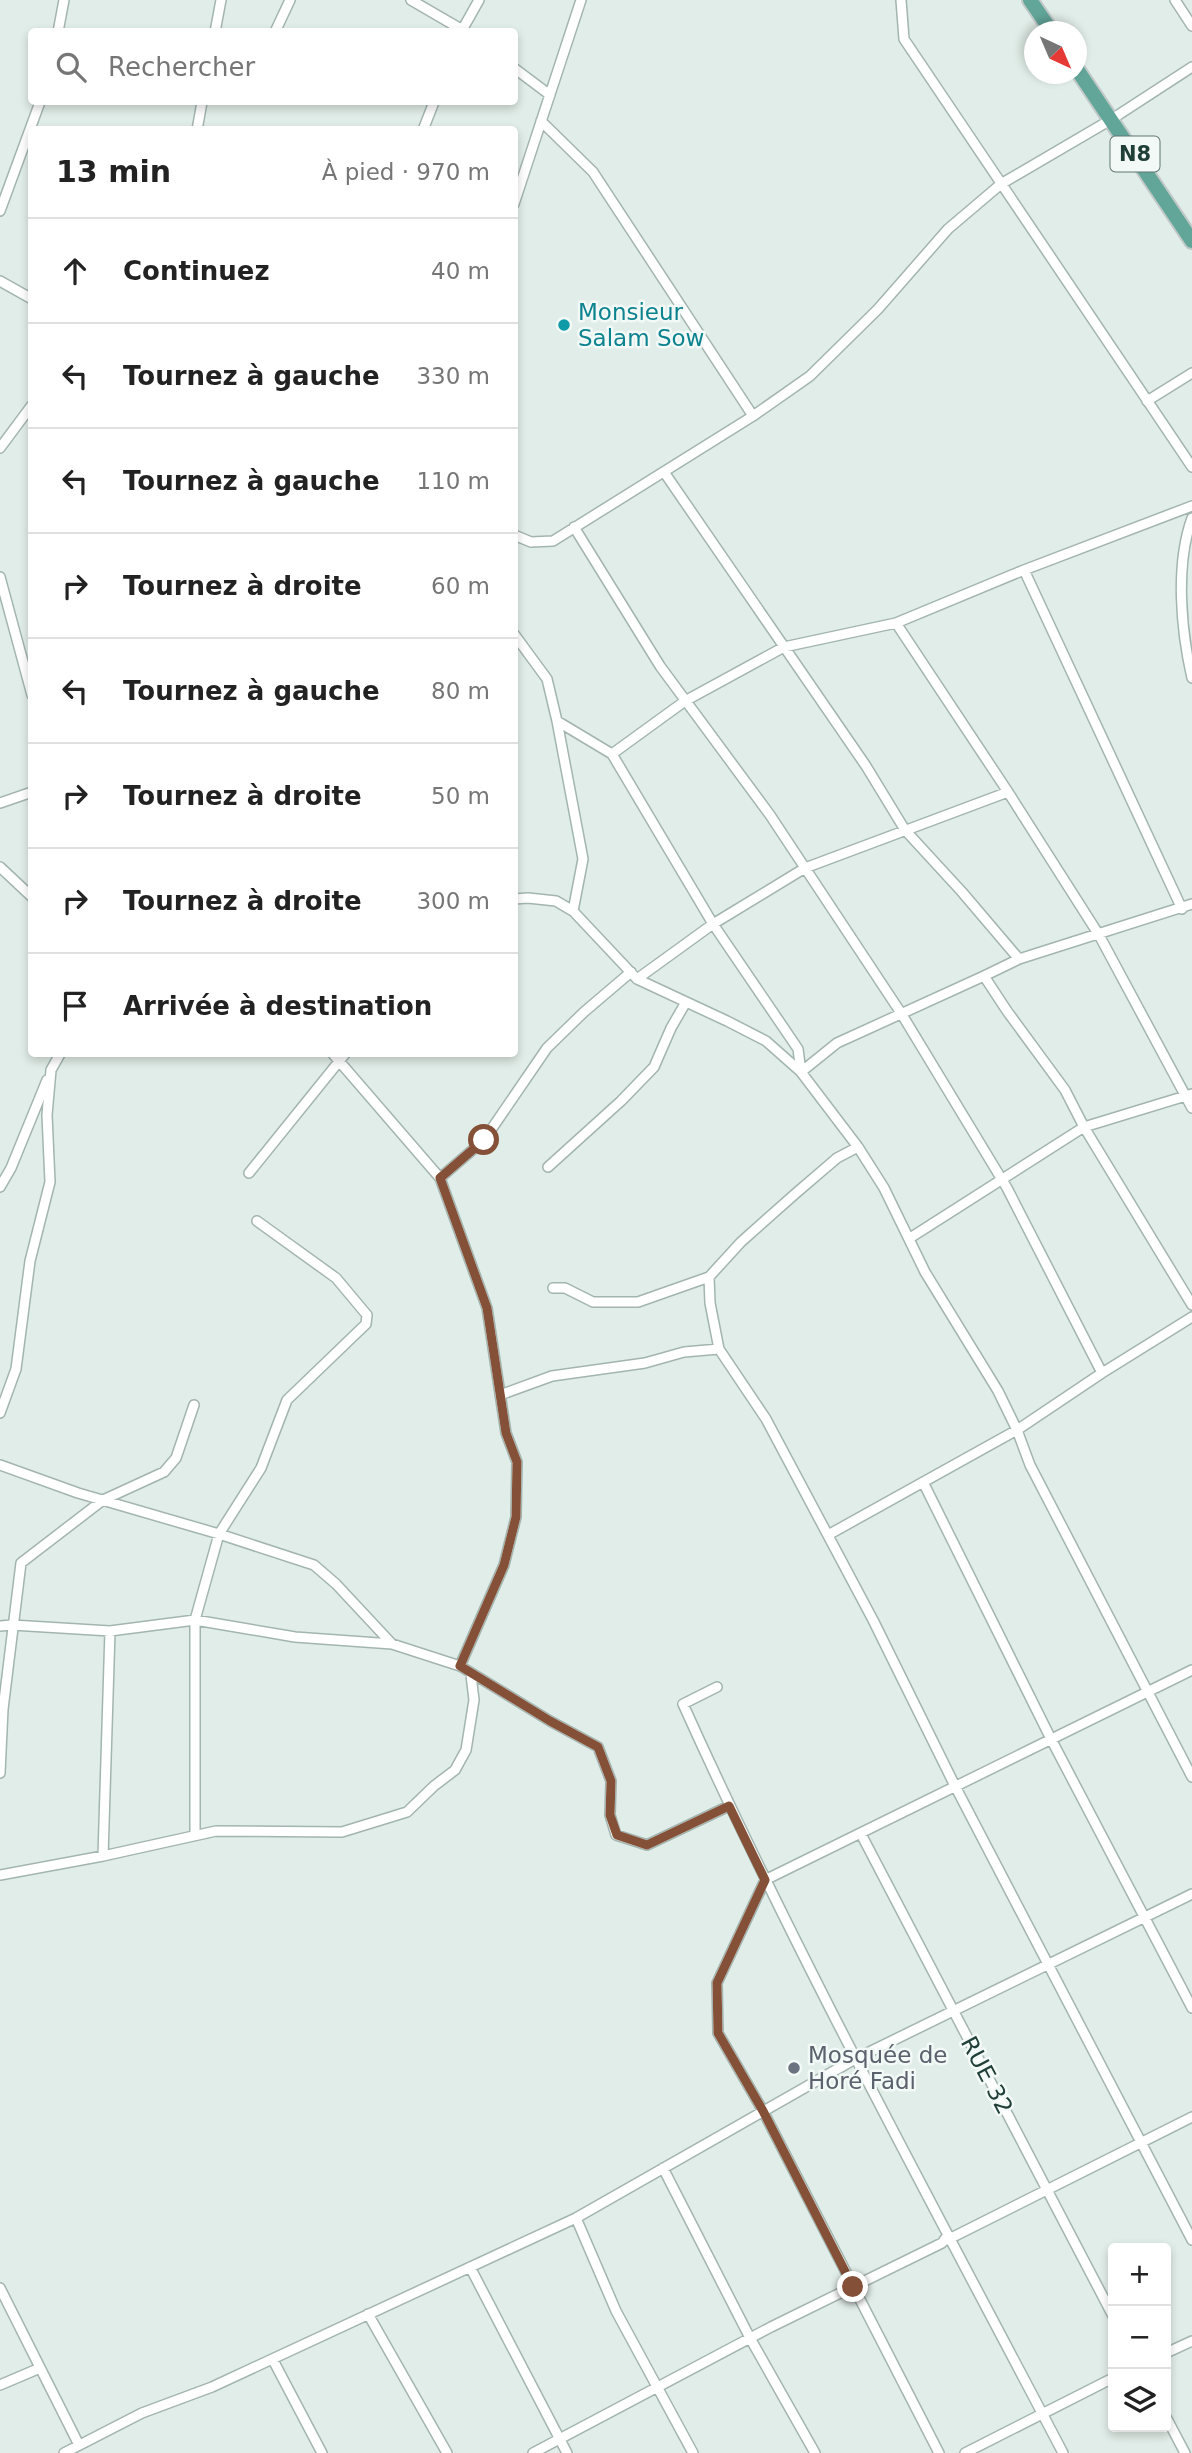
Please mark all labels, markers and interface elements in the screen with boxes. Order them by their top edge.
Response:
north arrow [1024,21,1087,84]
search box [28,28,518,105]
icon: search [52,48,90,86]
text: Rechercher [108,52,255,82]
road number: N8 [1110,136,1160,172]
text: 13 min [56,154,171,189]
text: À pied · 970 m [322,159,490,185]
icon: ahead [56,252,94,290]
text: Continuez [123,256,270,286]
text: 40 m [431,258,490,284]
place label: Monsieur Salam Sow [578,299,704,351]
marker: Monsieur Salam Sow [556,317,572,333]
icon: left [56,357,94,395]
text: Tournez à gauche [123,361,380,391]
text: 330 m [416,363,490,389]
icon: left [56,462,94,500]
text: Tournez à gauche [123,466,380,496]
text: 110 m [416,468,490,494]
icon: right [56,567,94,605]
text: Tournez à droite [123,571,362,601]
text: 60 m [431,573,490,599]
icon: left [56,672,94,710]
text: Tournez à gauche [123,676,380,706]
text: 80 m [431,678,490,704]
icon: right [56,777,94,815]
text: Tournez à droite [123,781,362,811]
text: 50 m [431,783,490,809]
icon: right [56,882,94,920]
text: Tournez à droite [123,886,362,916]
text: 300 m [416,888,490,914]
icon: arrive [56,987,94,1025]
text: Arrivée à destination [123,991,432,1021]
route start [468,1124,499,1155]
street label: RUE 32 [956,2032,1018,2118]
place label: Mosquée de Horé Fadi [808,2042,947,2094]
marker: Mosquée de Horé Fadi [786,2060,802,2076]
map controls [1108,2243,1171,2432]
button: + [1108,2243,1171,2306]
route end [837,2271,868,2302]
button: − [1108,2306,1171,2369]
button: layers [1108,2369,1171,2432]

